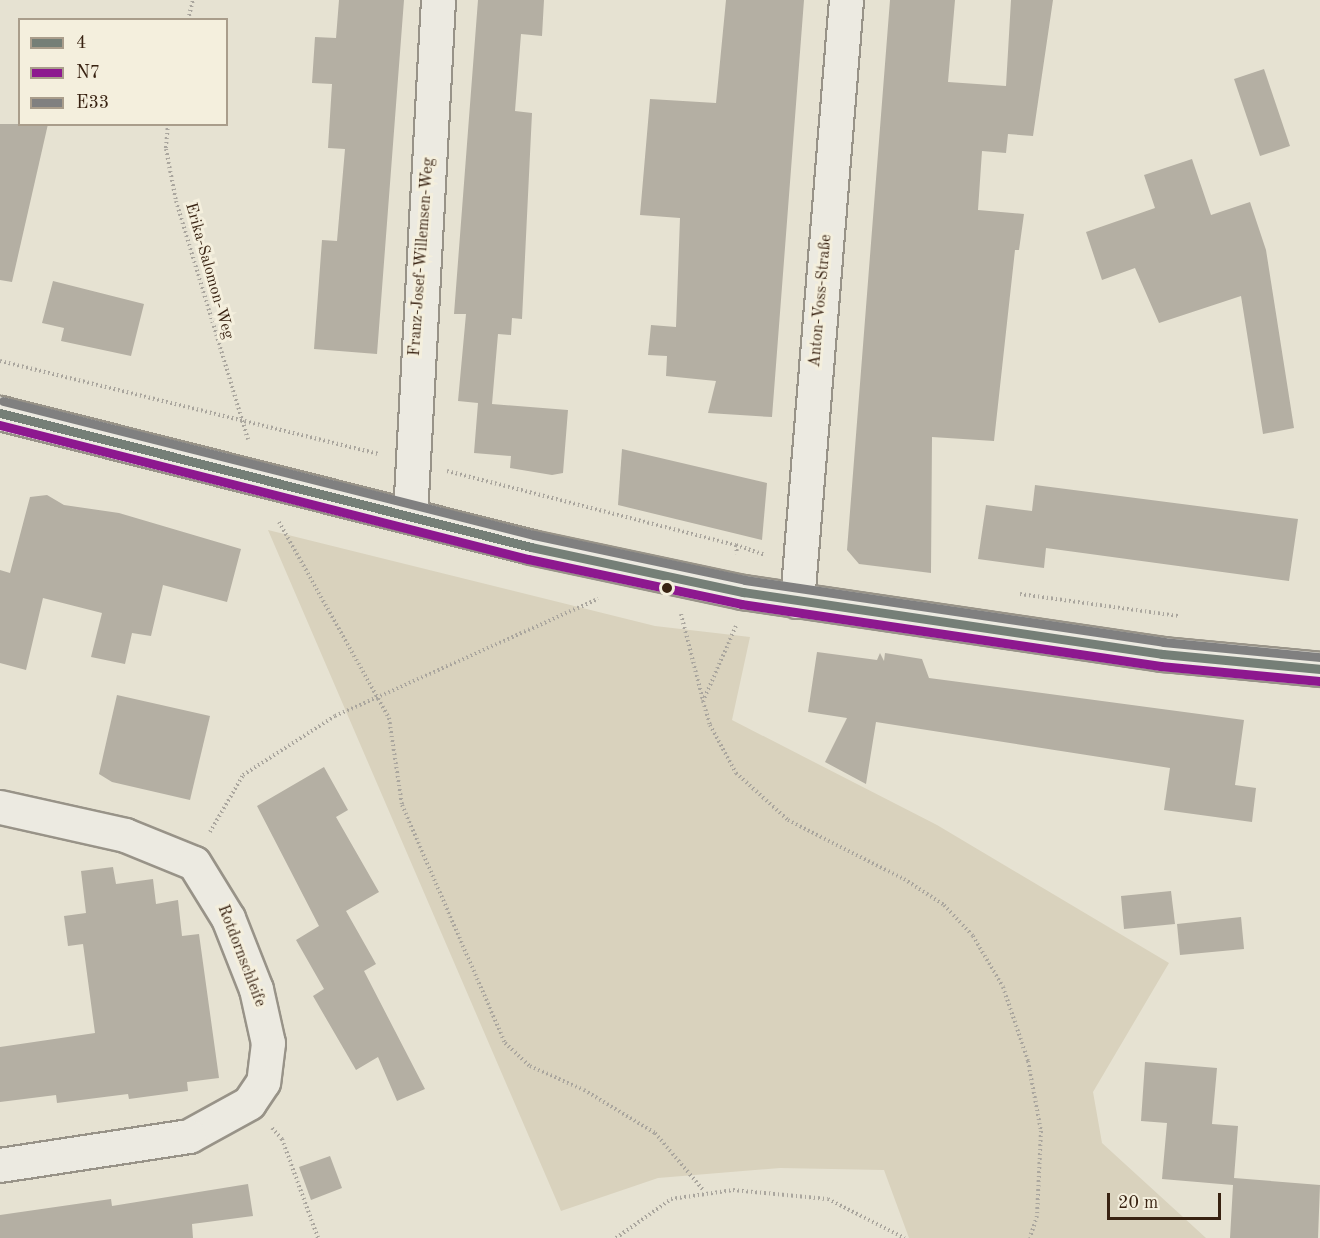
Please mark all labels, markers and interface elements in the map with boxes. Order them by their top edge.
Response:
legend [18,18,228,126]
text: 4 [76,34,86,52]
text: N7 [76,64,100,82]
text: E33 [76,94,109,112]
street label: Franz-Josef-Willemsen-Weg [405,157,439,357]
street label: Erika-Salomon-Weg [180,201,238,341]
street label: Anton-Voss-Straße [806,234,836,368]
unlabelled marker [661,582,673,594]
street label: Rotdornschleife [213,902,269,1010]
scale bar [1110,1181,1224,1219]
text: 20 m [1118,1194,1158,1212]

